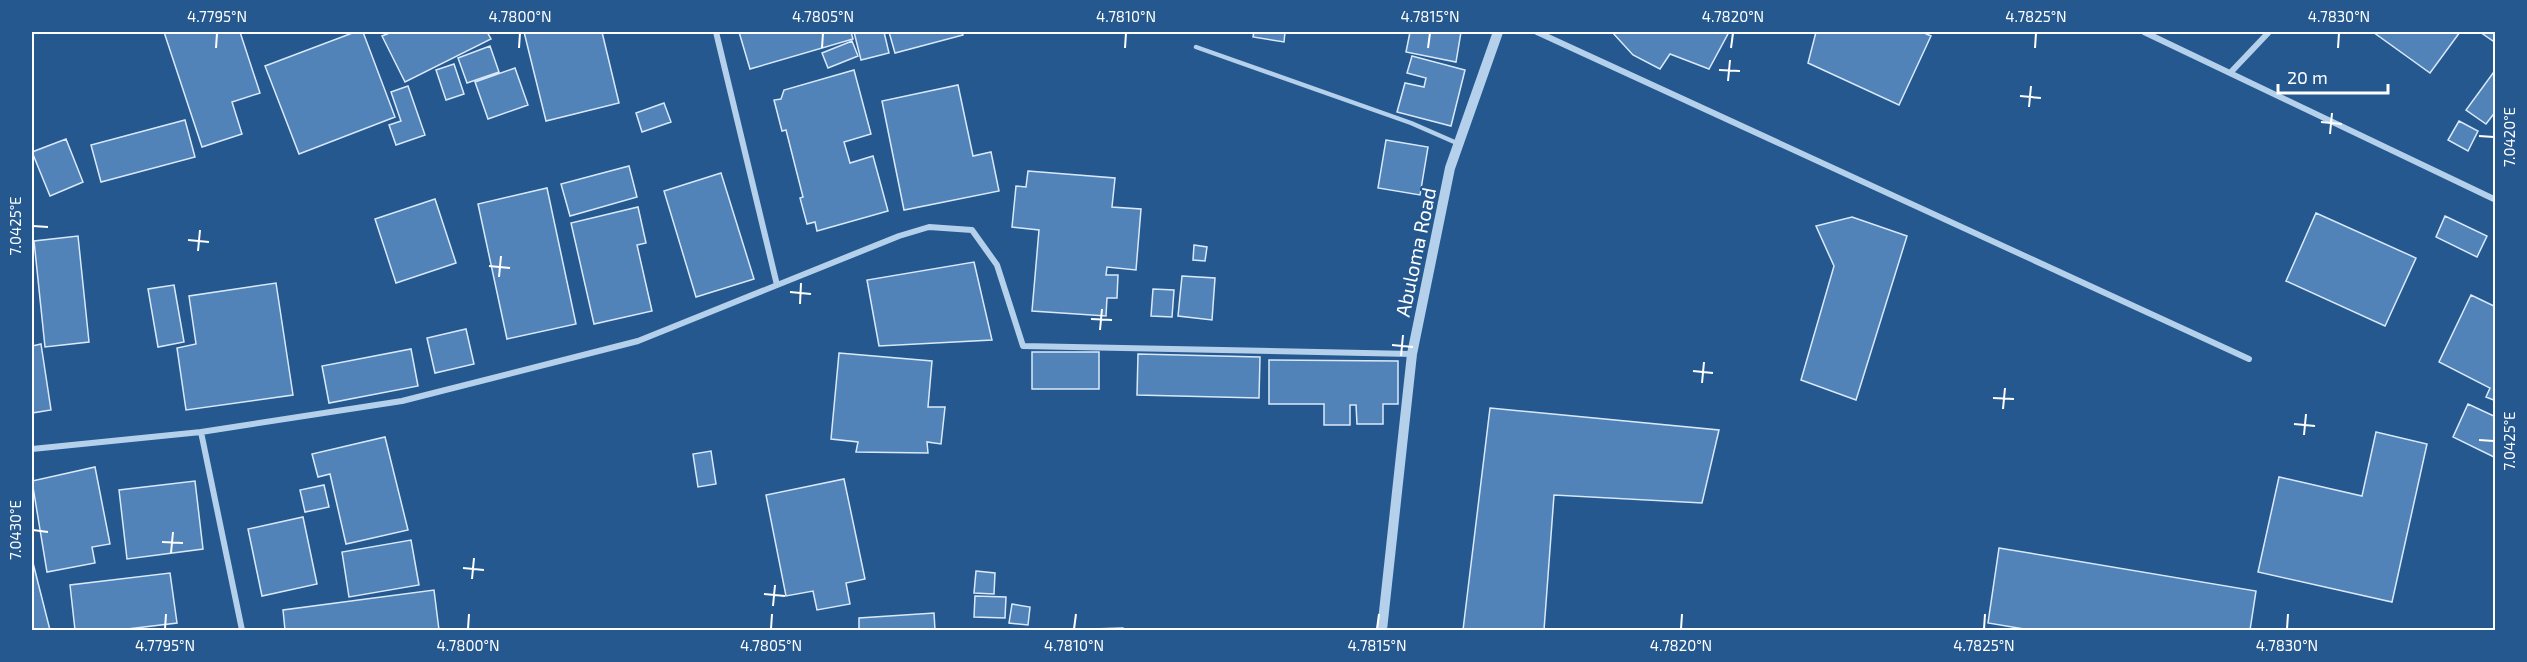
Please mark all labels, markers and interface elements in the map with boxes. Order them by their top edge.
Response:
text: 4.7795°N [187,7,247,25]
text: 4.7800°N [488,7,552,25]
text: 4.7805°N [792,7,854,25]
text: 4.7810°N [1096,7,1156,25]
text: 4.7815°N [1401,7,1459,25]
text: 4.7820°N [1702,7,1764,25]
text: 4.7825°N [2005,7,2067,25]
text: 4.7830°N [2308,7,2370,25]
scale bar [2278,57,2388,95]
text: 20 m [2287,66,2328,88]
text: 7.0420°E [2500,107,2518,167]
street label: Abuloma Road [1390,185,1440,319]
text: 7.0425°E [6,196,24,256]
text: 7.0425°E [2500,411,2518,471]
text: 7.0430°E [6,500,24,560]
text: 4.7795°N [135,636,195,654]
text: 4.7800°N [436,636,500,654]
text: 4.7805°N [740,636,802,654]
text: 4.7810°N [1044,636,1104,654]
text: 4.7815°N [1348,636,1406,654]
text: 4.7820°N [1650,636,1712,654]
text: 4.7825°N [1953,636,2015,654]
text: 4.7830°N [2256,636,2318,654]

